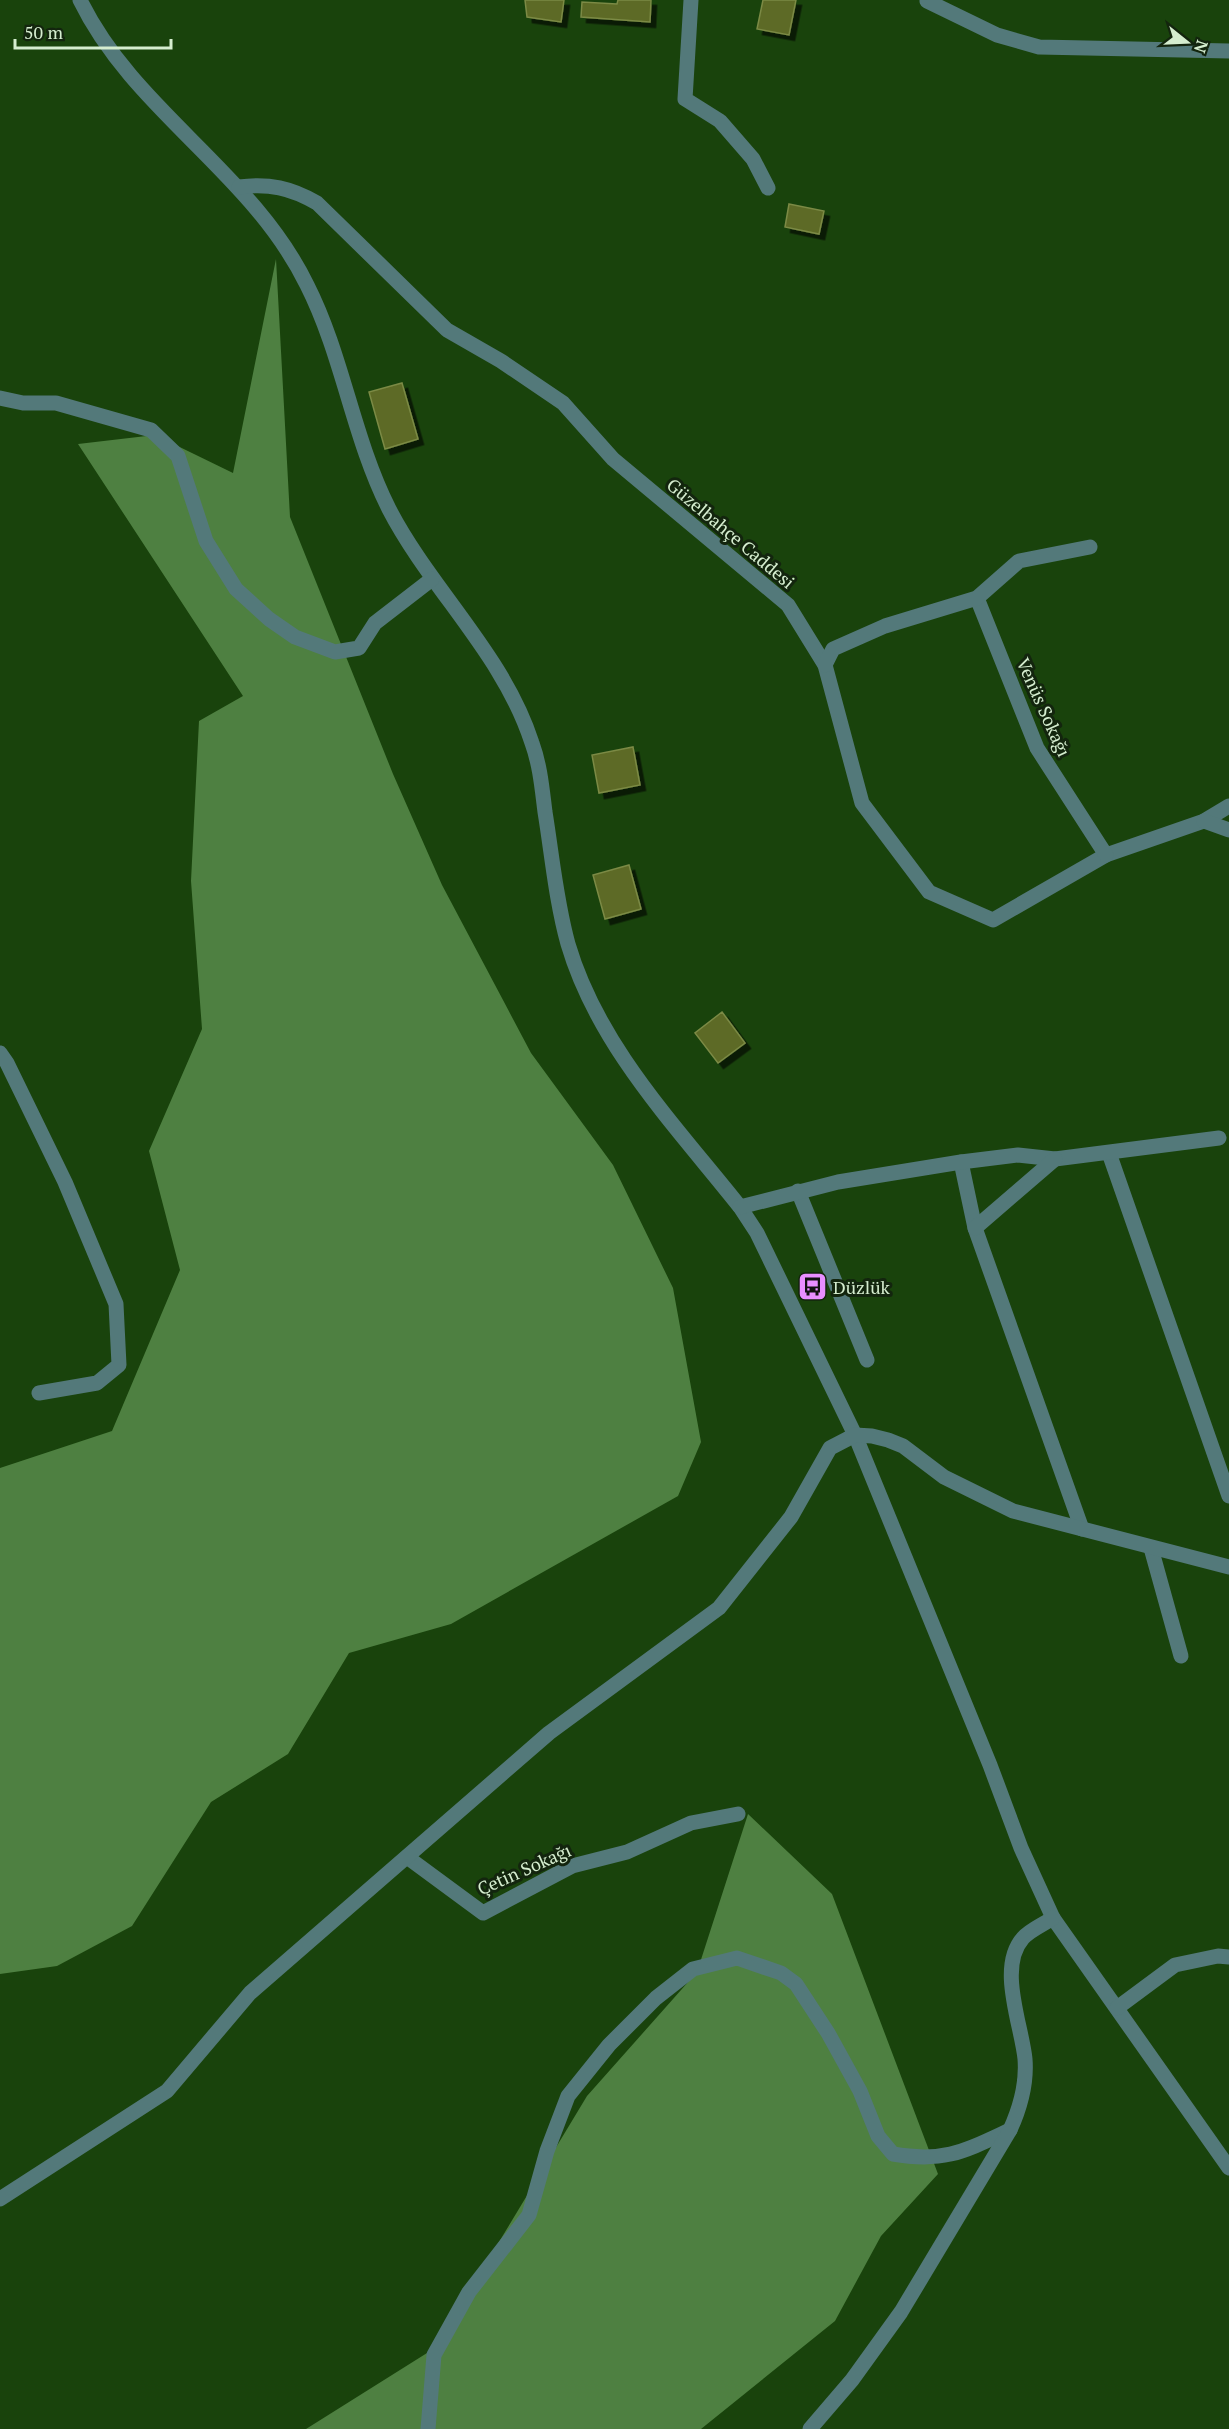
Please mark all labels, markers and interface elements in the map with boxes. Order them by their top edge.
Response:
scale bar [15,12,171,50]
north arrow [1157,12,1217,72]
text: 50 m [24,20,64,44]
text: N [1189,37,1214,56]
street label: Güzelbahçe Caddesi [662,472,800,594]
street label: Venüs Sokağı [1012,654,1076,760]
bus stop icon: Düzlük [796,1271,828,1303]
place label: Düzlük [833,1275,891,1299]
street label: Çetin Sokağı [473,1838,575,1900]

